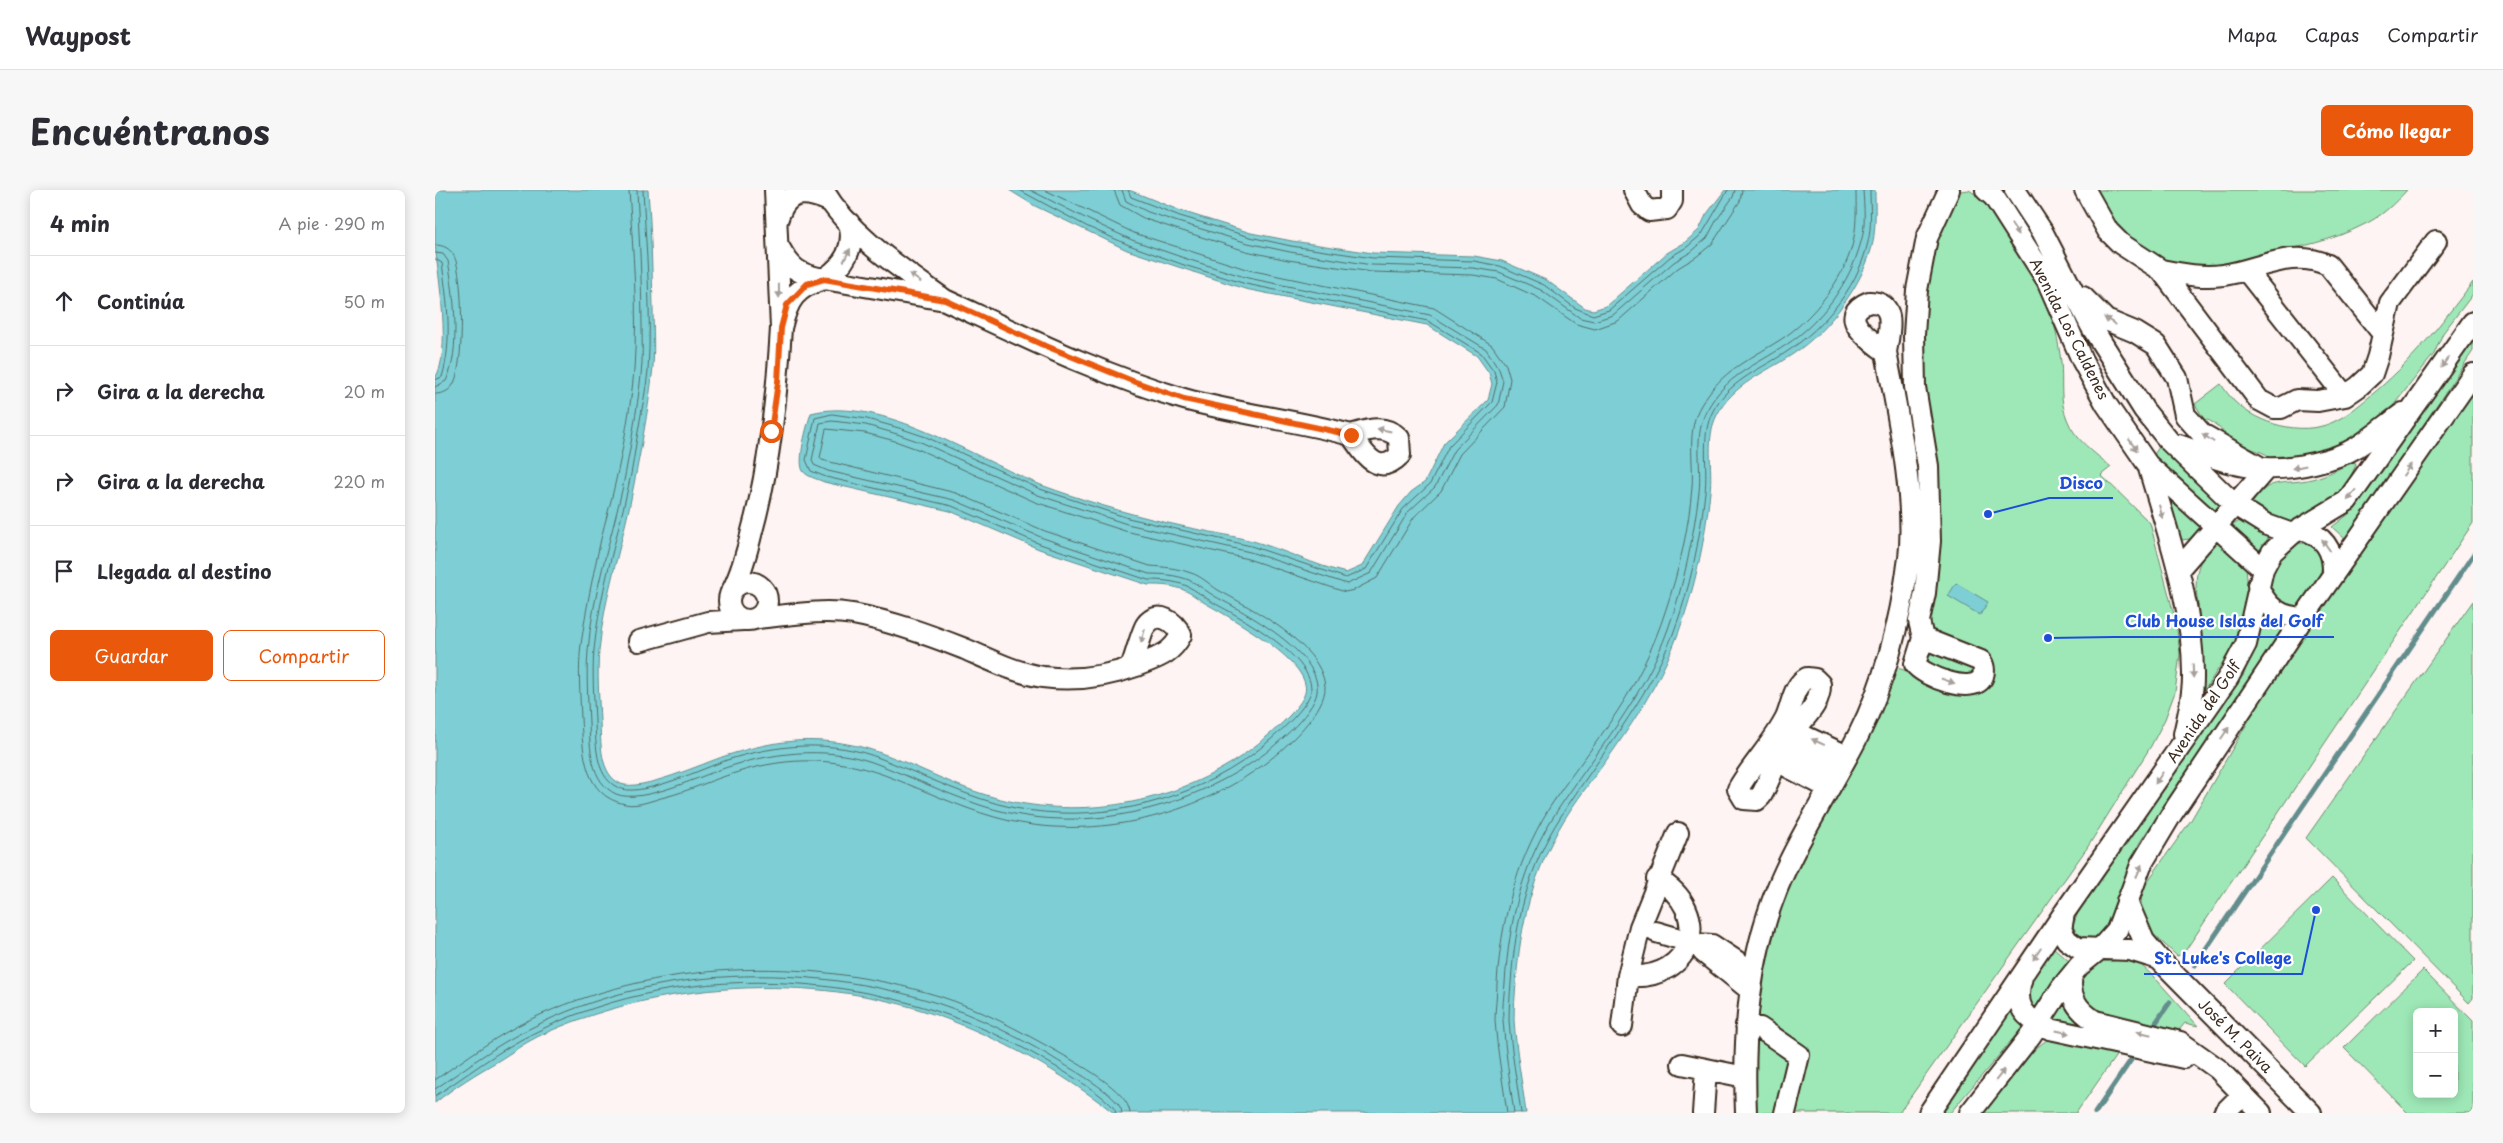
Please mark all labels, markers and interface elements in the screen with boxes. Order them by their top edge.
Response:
text: Waypost [25,17,131,53]
text: Mapa [2227,21,2277,48]
text: Capas [2305,21,2359,48]
text: Compartir [2387,21,2478,48]
text: Encuéntranos [30,104,270,157]
button: Cómo llegar [2321,105,2473,156]
text: 4 min [50,207,110,239]
text: A pie · 290 m [279,211,385,235]
one-way arrow [2010,222,2020,235]
one-way arrow [842,249,851,262]
street label: Avenida Los Caldenes [2025,254,2116,403]
one-way arrow [909,273,922,284]
one-way arrow [775,283,783,299]
icon: ahead [50,287,78,315]
text: Continúa [97,287,185,315]
text: 50 m [344,289,385,313]
one-way arrow [2103,317,2116,326]
one-way arrow [2440,355,2450,369]
icon: right [50,377,78,405]
text: Gira a la derecha [97,377,265,405]
text: 20 m [344,379,385,403]
route start [760,420,783,443]
route end [1340,424,1363,447]
one-way arrow [1376,426,1392,434]
one-way arrow [2201,433,2214,443]
one-way arrow [2128,438,2138,452]
one-way arrow [2291,463,2307,471]
one-way arrow [2402,463,2412,477]
icon: right [50,467,78,495]
text: Gira a la derecha [97,467,265,495]
callout: Disco [2049,467,2113,498]
text: 220 m [334,469,385,493]
text: Disco [2059,470,2103,494]
one-way arrow [2346,489,2358,501]
one-way arrow [2158,505,2166,520]
one-way arrow [2321,538,2331,552]
icon: arrive [50,557,78,585]
text: Llegada al destino [97,557,271,585]
callout: Club House Islas del Golf [2114,606,2334,637]
text: Club House Islas del Golf [2125,608,2325,632]
one-way arrow [1138,629,1146,644]
button: Guardar [50,630,213,681]
button: Compartir [223,630,385,681]
street label: Avenida del Golf [2160,655,2246,767]
one-way arrow [2189,663,2197,679]
one-way arrow [1940,677,1955,685]
one-way arrow [2220,727,2230,740]
one-way arrow [1811,738,1825,746]
one-way arrow [2155,771,2164,785]
one-way arrow [2135,864,2143,878]
callout: St. Luke's College [2144,943,2302,974]
text: St. Luke's College [2154,945,2292,969]
one-way arrow [2032,948,2041,961]
street label: José M. Paiva [2193,992,2279,1078]
map controls [2413,1008,2458,1098]
button: + [2413,1008,2458,1053]
one-way arrow [2055,1028,2071,1036]
one-way arrow [2137,1029,2152,1037]
button: − [2413,1053,2458,1098]
one-way arrow [1994,1068,2005,1081]

